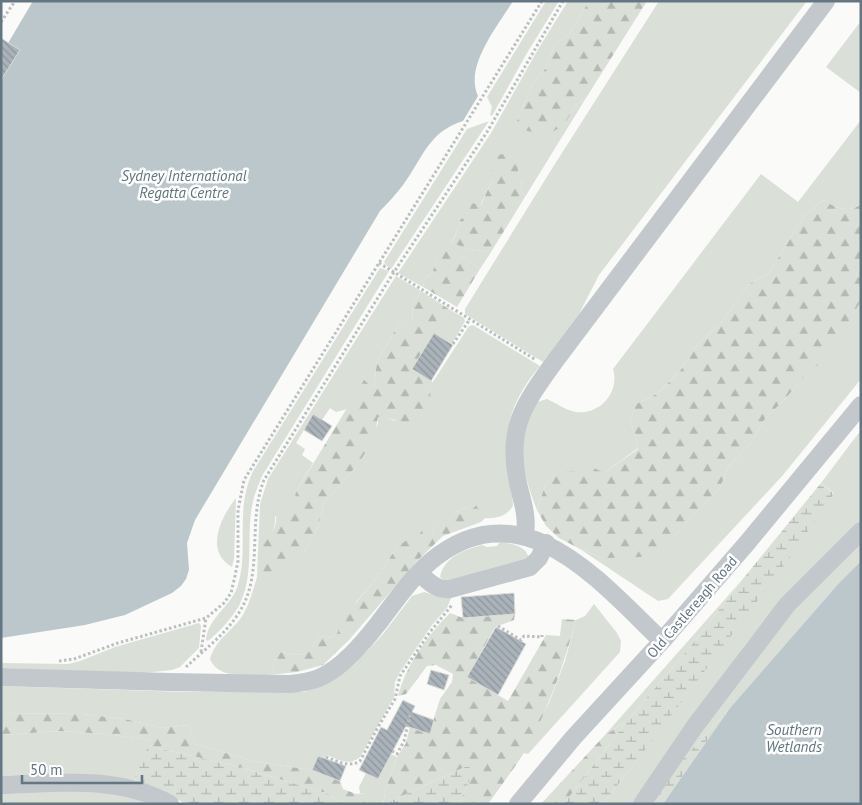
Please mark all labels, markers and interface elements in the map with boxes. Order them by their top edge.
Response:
water label: Sydney International Regatta Centre [121,166,247,202]
street label: Old Castlereagh Road [643,552,741,662]
water label: Southern Wetlands [766,720,822,756]
scale bar [22,752,142,784]
text: 50 m [30,760,63,779]

